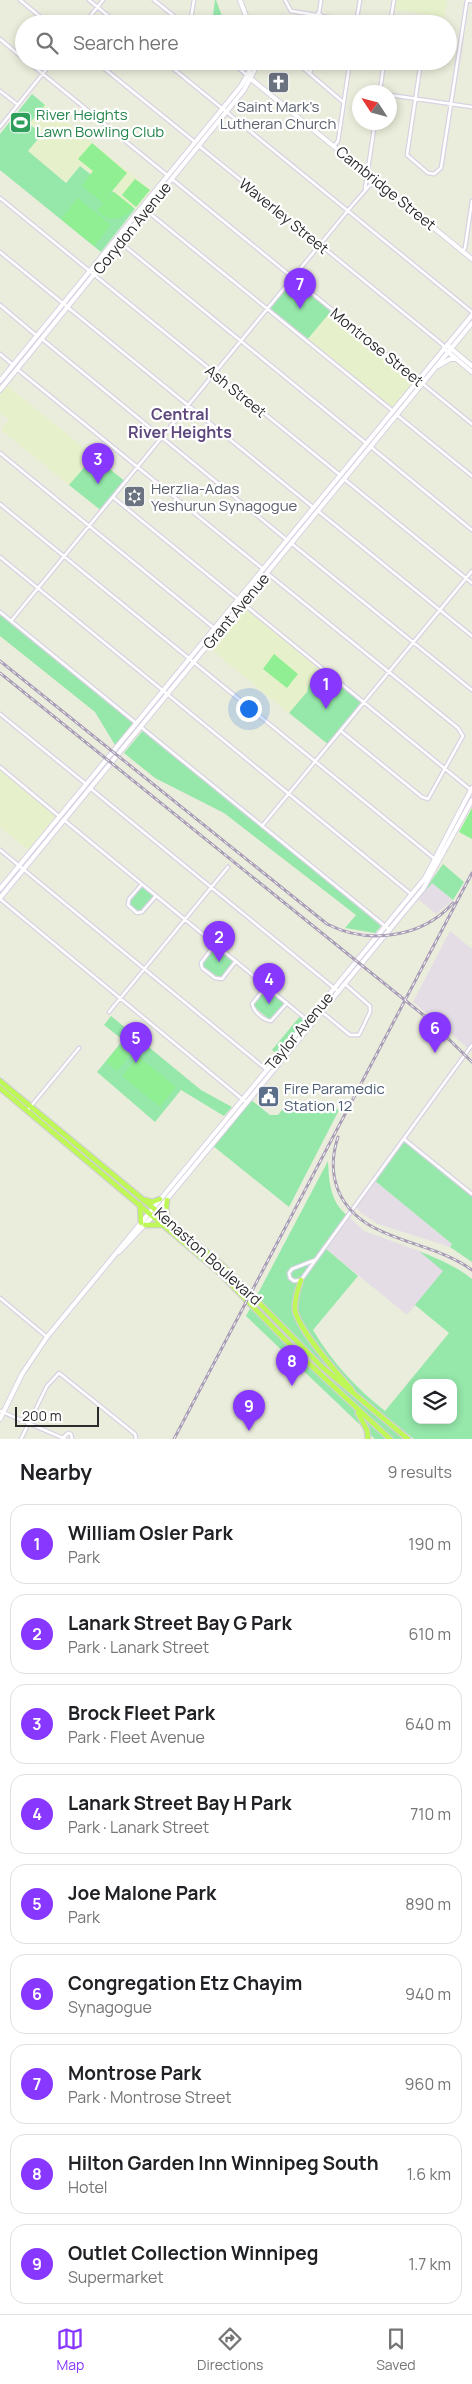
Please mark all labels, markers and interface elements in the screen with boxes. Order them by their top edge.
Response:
search box [15,15,457,70]
icon: search [33,29,61,57]
text: Search here [73,30,179,56]
church icon: Saint Mark's Lutheran Church [266,71,290,95]
north arrow [352,85,397,130]
place label: Saint Mark's Lutheran Church [220,96,336,134]
place label: River Heights Lawn Bowling Club [36,104,164,142]
sports icon: River Heights Lawn Bowling Club [8,111,32,135]
street label: Cambridge Street [332,141,440,235]
street label: Waverley Street [235,173,333,259]
street label: Corydon Avenue [88,177,176,279]
pin: 7 [284,268,316,309]
street label: Montrose Street [326,303,428,391]
street label: Ash Street [201,360,271,422]
district label: Central River Heights [128,403,232,443]
pin: 3 [82,443,114,484]
place label: Herzlia-Adas Yeshurun Synagogue [151,478,298,516]
synagogue icon: Herzlia-Adas Yeshurun Synagogue [123,485,147,509]
street label: Grant Avenue [198,568,274,653]
pin: 1 [310,668,342,709]
your location [236,696,262,722]
pin: 2 [203,921,235,962]
pin: 4 [253,963,285,1004]
street label: Taylor Avenue [260,987,338,1074]
pin: 6 [419,1012,451,1053]
pin: 5 [120,1022,152,1063]
place label: Fire Paramedic Station 12 [284,1078,385,1116]
public building icon: Fire Paramedic Station 12 [256,1085,280,1109]
street label: Kenaston Boulevard [150,1202,266,1310]
pin: 8 [276,1345,308,1386]
map controls [412,1379,457,1424]
button: layers [412,1379,457,1424]
pin: 9 [233,1390,265,1431]
scale bar [15,1404,99,1427]
text: 200 m [22,1406,62,1425]
text: Nearby [20,1458,92,1486]
text: 9 results [387,1461,452,1483]
text: William Osler Park [68,1520,233,1546]
text: 1 [33,1533,41,1555]
text: 190 m [408,1533,451,1555]
text: Park [68,1546,100,1568]
text: Lanark Street Bay G Park [68,1610,292,1636]
text: 2 [32,1623,42,1645]
text: 610 m [409,1623,451,1645]
text: Park · Lanark Street [68,1636,209,1658]
text: Brock Fleet Park [68,1700,215,1726]
text: 3 [32,1713,42,1735]
text: 640 m [405,1713,451,1735]
text: Park · Fleet Avenue [68,1726,205,1748]
text: Lanark Street Bay H Park [68,1790,291,1816]
text: 4 [32,1803,42,1825]
text: 710 m [410,1803,451,1825]
text: Park · Lanark Street [68,1816,209,1838]
text: Joe Malone Park [68,1880,216,1906]
text: 5 [32,1893,42,1915]
text: 890 m [405,1893,451,1915]
text: Park [68,1906,100,1928]
text: Congregation Etz Chayim [68,1970,302,1996]
text: 6 [32,1983,42,2005]
text: 940 m [405,1983,451,2005]
text: Synagogue [68,1996,152,2018]
text: Montrose Park [68,2060,201,2086]
text: 7 [33,2073,41,2095]
text: 960 m [405,2073,451,2095]
text: Park · Montrose Street [68,2086,232,2108]
text: Hilton Garden Inn Winnipeg South [68,2150,379,2176]
text: 8 [32,2163,42,2185]
text: 1.6 km [407,2163,451,2185]
text: Hotel [68,2176,108,2198]
text: Outlet Collection Winnipeg [68,2240,318,2266]
text: 9 [32,2253,42,2275]
text: 1.7 km [409,2253,451,2275]
text: Supermarket [68,2266,164,2288]
tab: Map [56,2325,84,2374]
tab: Directions [197,2325,263,2374]
tab: Saved [376,2325,416,2374]

